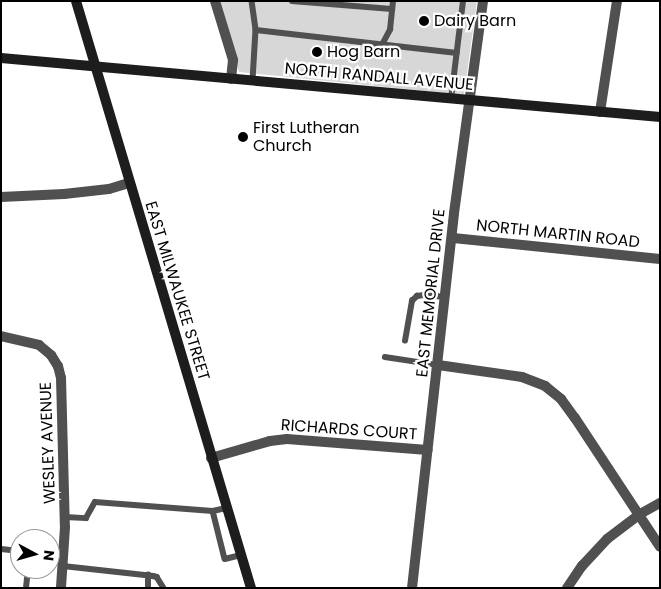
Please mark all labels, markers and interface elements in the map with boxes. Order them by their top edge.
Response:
place label: Dairy Barn [434,11,516,31]
marker: Dairy Barn [418,15,430,27]
place label: Hog Barn [327,42,400,62]
marker: Hog Barn [311,46,323,58]
street label: NORTH RANDALL AVENUE [284,59,474,95]
place label: First Lutheran Church [253,118,360,156]
marker: First Lutheran Church [237,131,249,143]
street label: EAST MILWAUKEE STREET [141,199,213,383]
street label: EAST MEMORIAL DRIVE [413,208,449,378]
street label: NORTH MARTIN ROAD [475,216,641,252]
street label: WESLEY AVENUE [36,382,60,504]
street label: RICHARDS COURT [280,416,418,444]
north arrow [10,529,60,579]
text: N [38,549,59,562]

